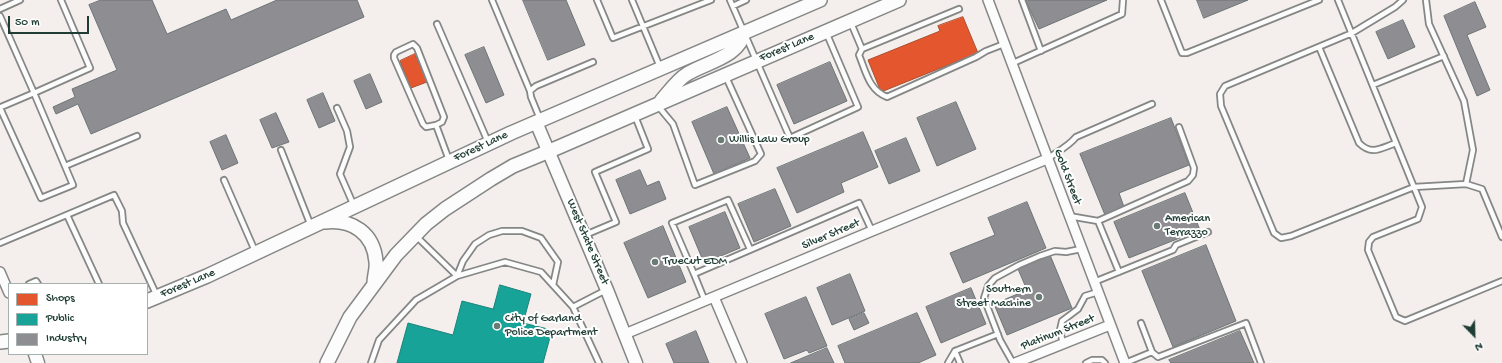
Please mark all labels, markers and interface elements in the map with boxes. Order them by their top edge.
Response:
scale bar [10,8,91,34]
text: 50 m [15,16,40,30]
street label: Forest Lane [758,30,816,66]
street label: Forest Lane [452,128,510,166]
place label: Willis Law Group [729,133,810,147]
marker: Willis Law Group [716,135,726,145]
street label: Gold Street [1050,147,1084,207]
street label: West State Street [562,197,612,287]
place label: American Terrazzo [1165,212,1210,240]
street label: Silver Street [800,216,862,254]
marker: American Terrazzo [1152,221,1162,231]
place label: TrueCut EDM [663,255,727,269]
marker: TrueCut EDM [650,257,660,267]
street label: Forest Lane [159,266,217,302]
legend [8,283,148,355]
place label: Southern Street Machine [956,283,1031,311]
text: Shops [46,292,75,306]
marker: Southern Street Machine [1034,292,1044,302]
text: Public [46,312,74,326]
place label: City of Garland Police Department [505,312,597,340]
street label: Platinum Street [1019,312,1097,354]
north arrow [1454,315,1494,355]
marker: City of Garland Police Department [492,321,502,331]
text: Industry [46,332,87,346]
text: N [1473,339,1484,353]

